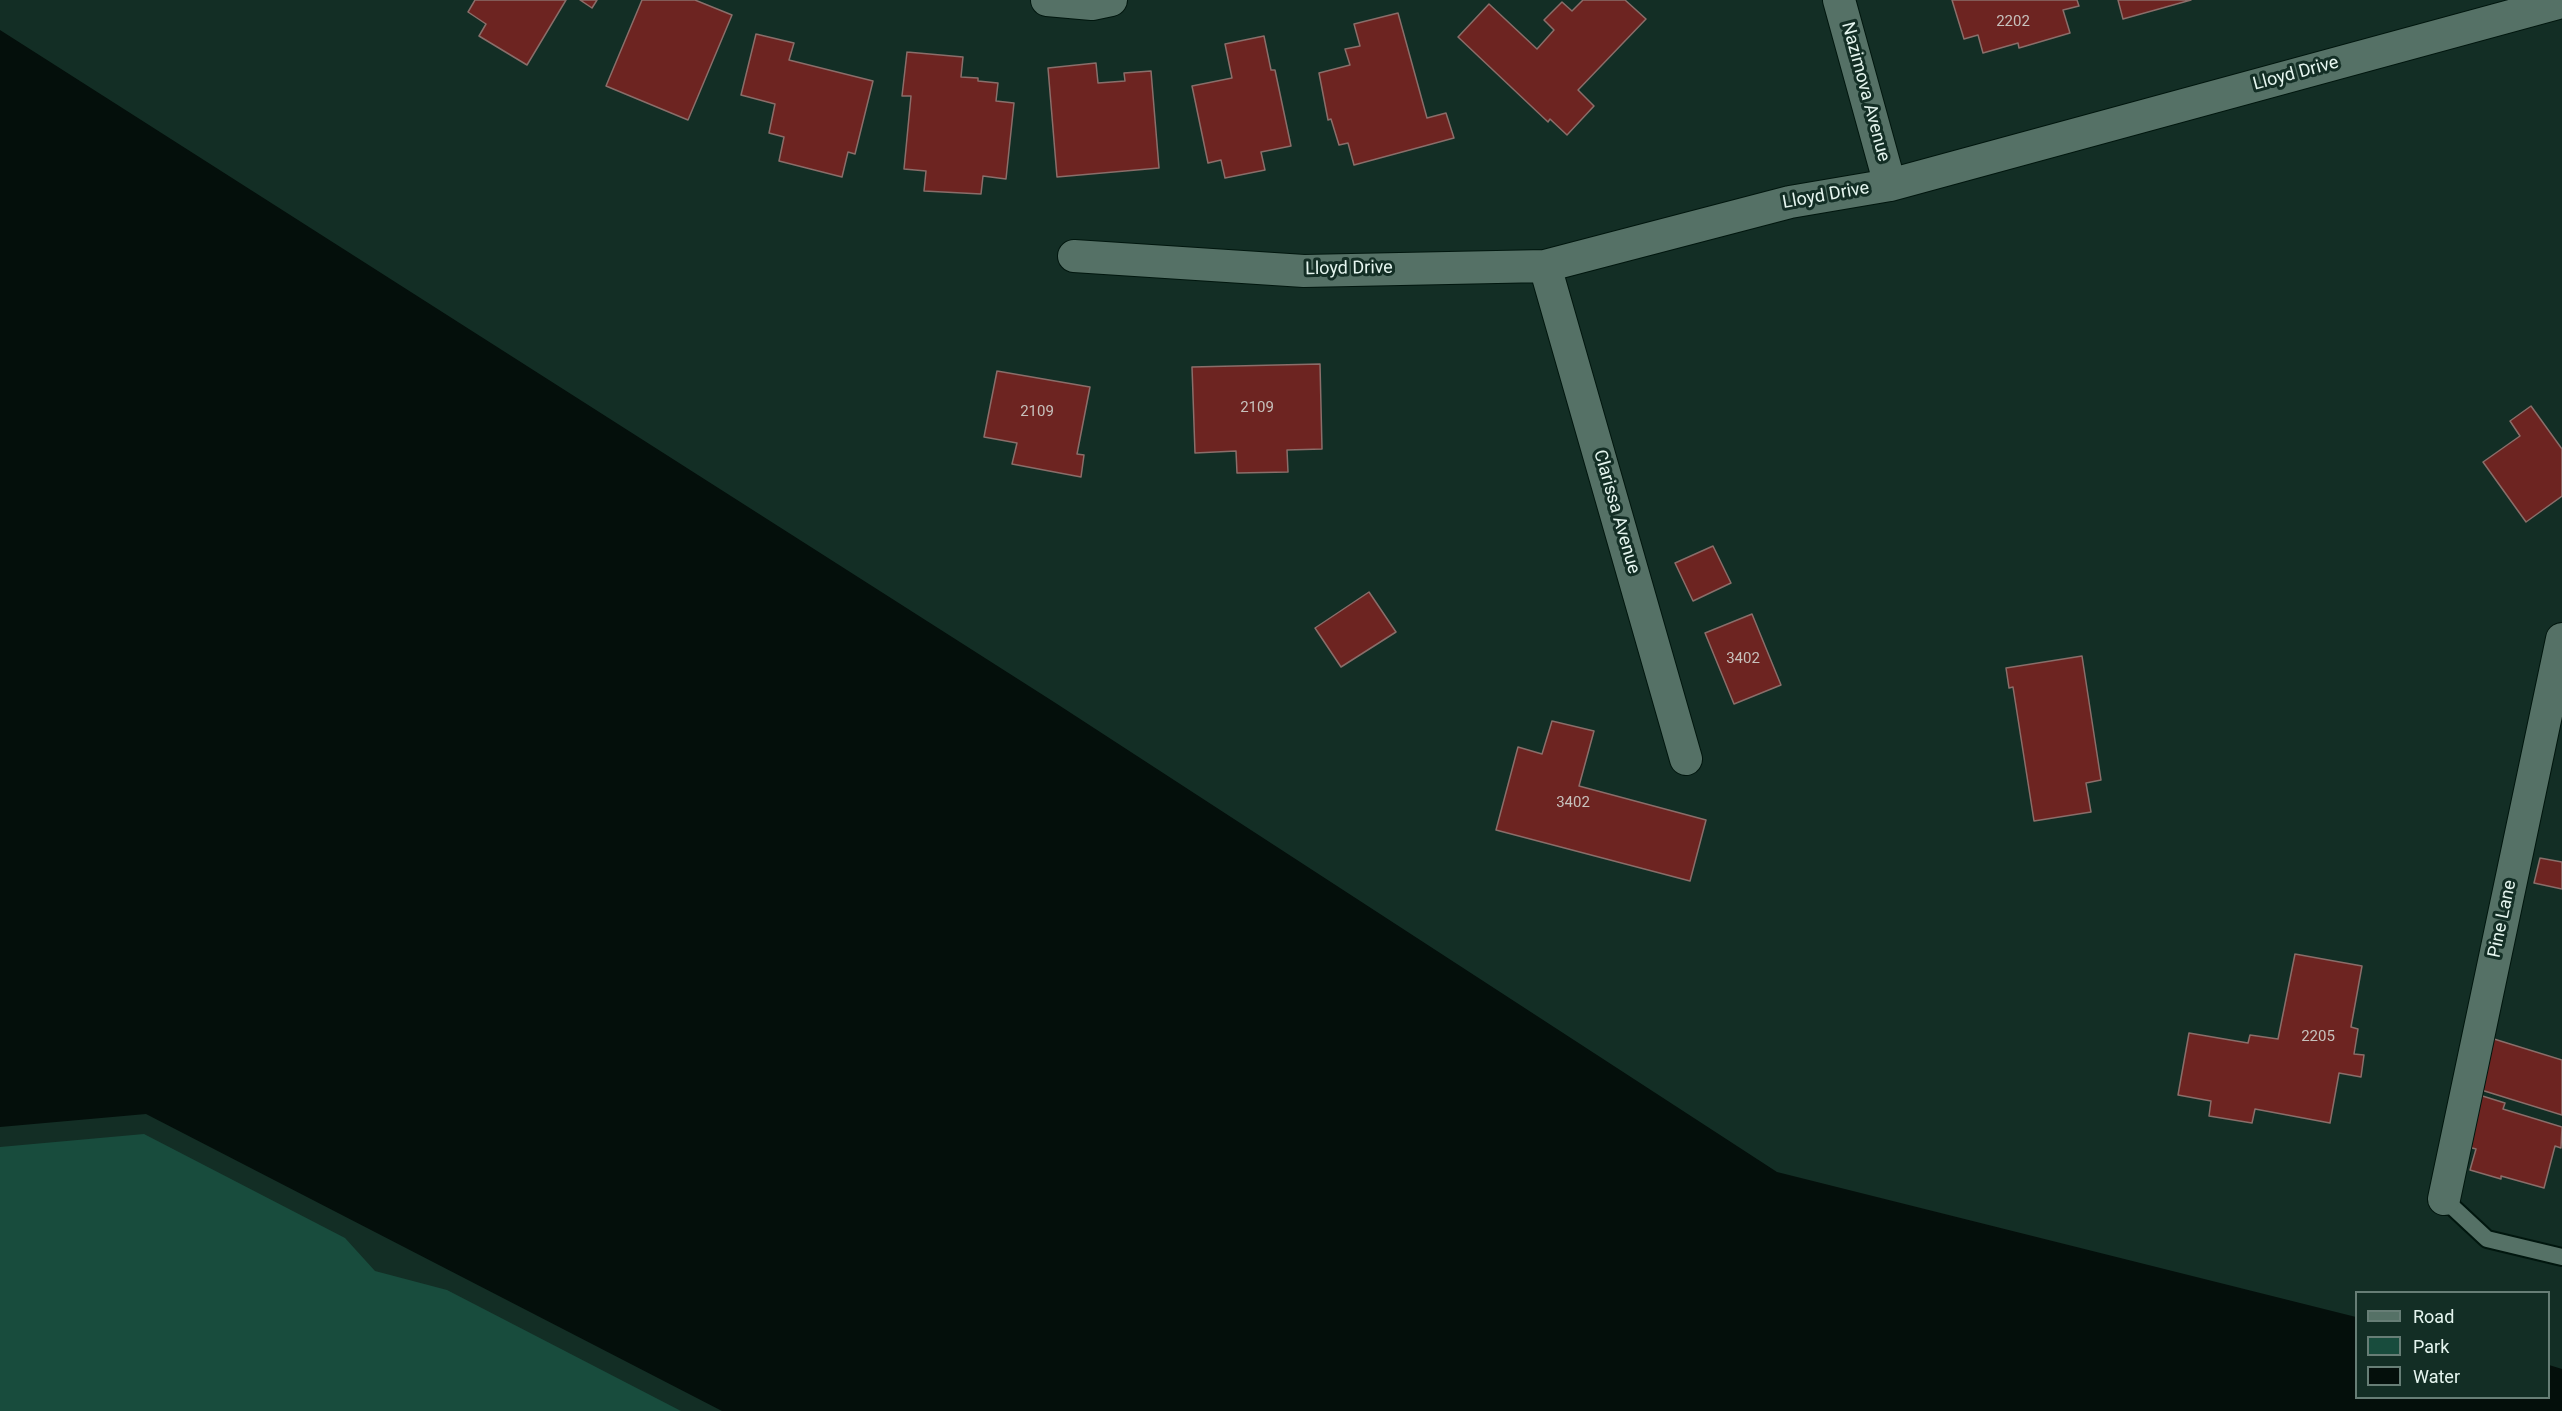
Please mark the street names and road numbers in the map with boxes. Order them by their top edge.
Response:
street label: Nazimova Avenue [1836,20,1894,164]
street label: Lloyd Drive [2251,52,2341,96]
street label: Lloyd Drive [1781,178,1871,214]
street label: Lloyd Drive [1305,257,1393,281]
street label: Clarissa Avenue [1588,447,1644,577]
street label: Pine Lane [2484,878,2522,960]

